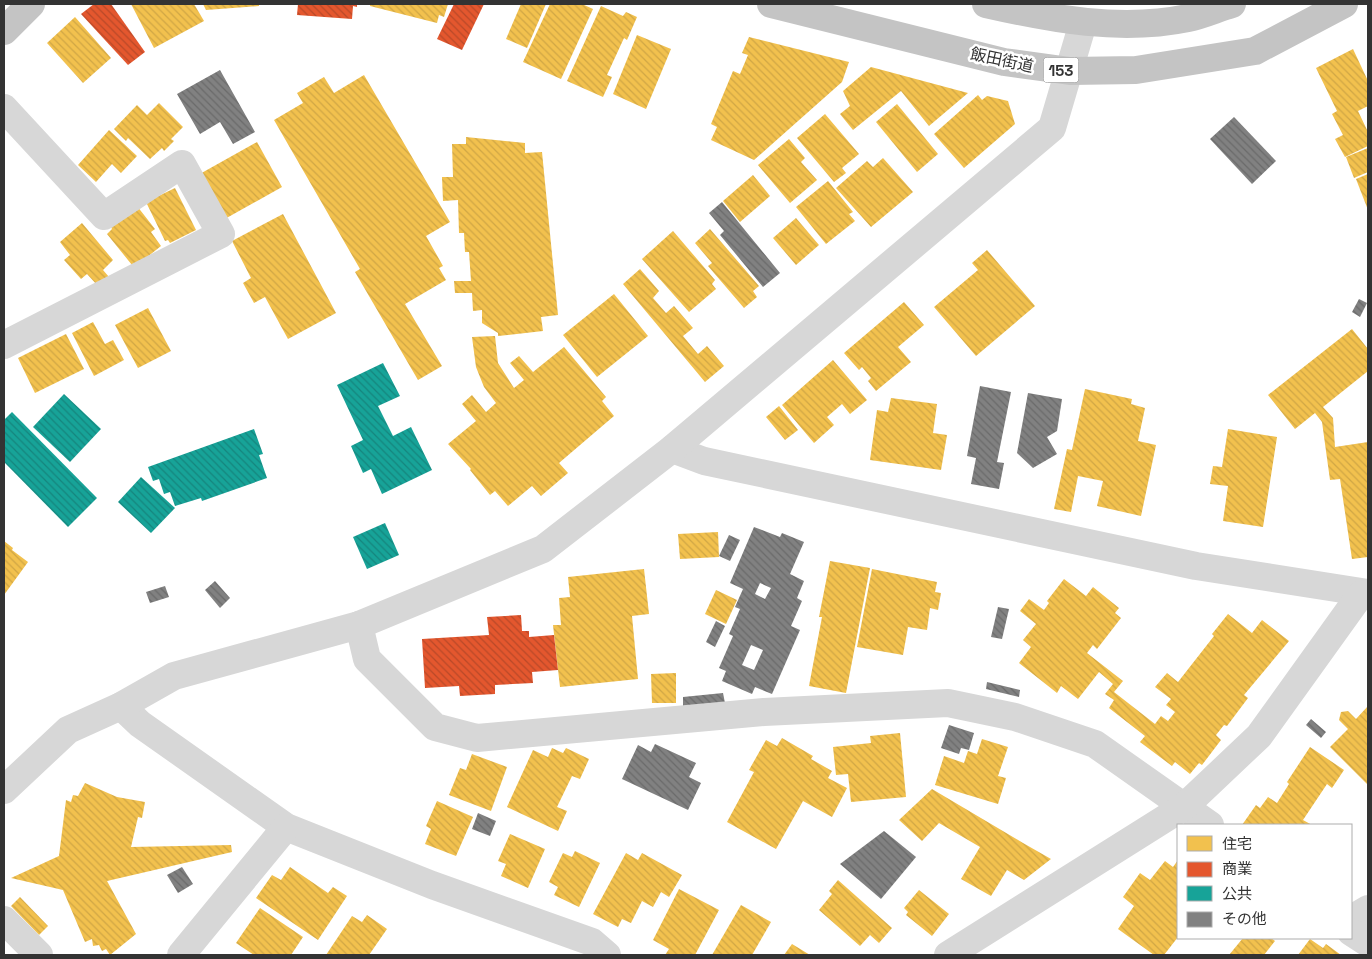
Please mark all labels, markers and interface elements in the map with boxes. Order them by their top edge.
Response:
street label: 飯田街道 [969,43,1035,77]
road number: 153 [1044,58,1078,82]
legend [1177,824,1352,939]
text: 住宅 [1222,834,1252,853]
text: 商業 [1222,859,1252,878]
text: 公共 [1222,884,1252,903]
text: その他 [1222,909,1267,928]

